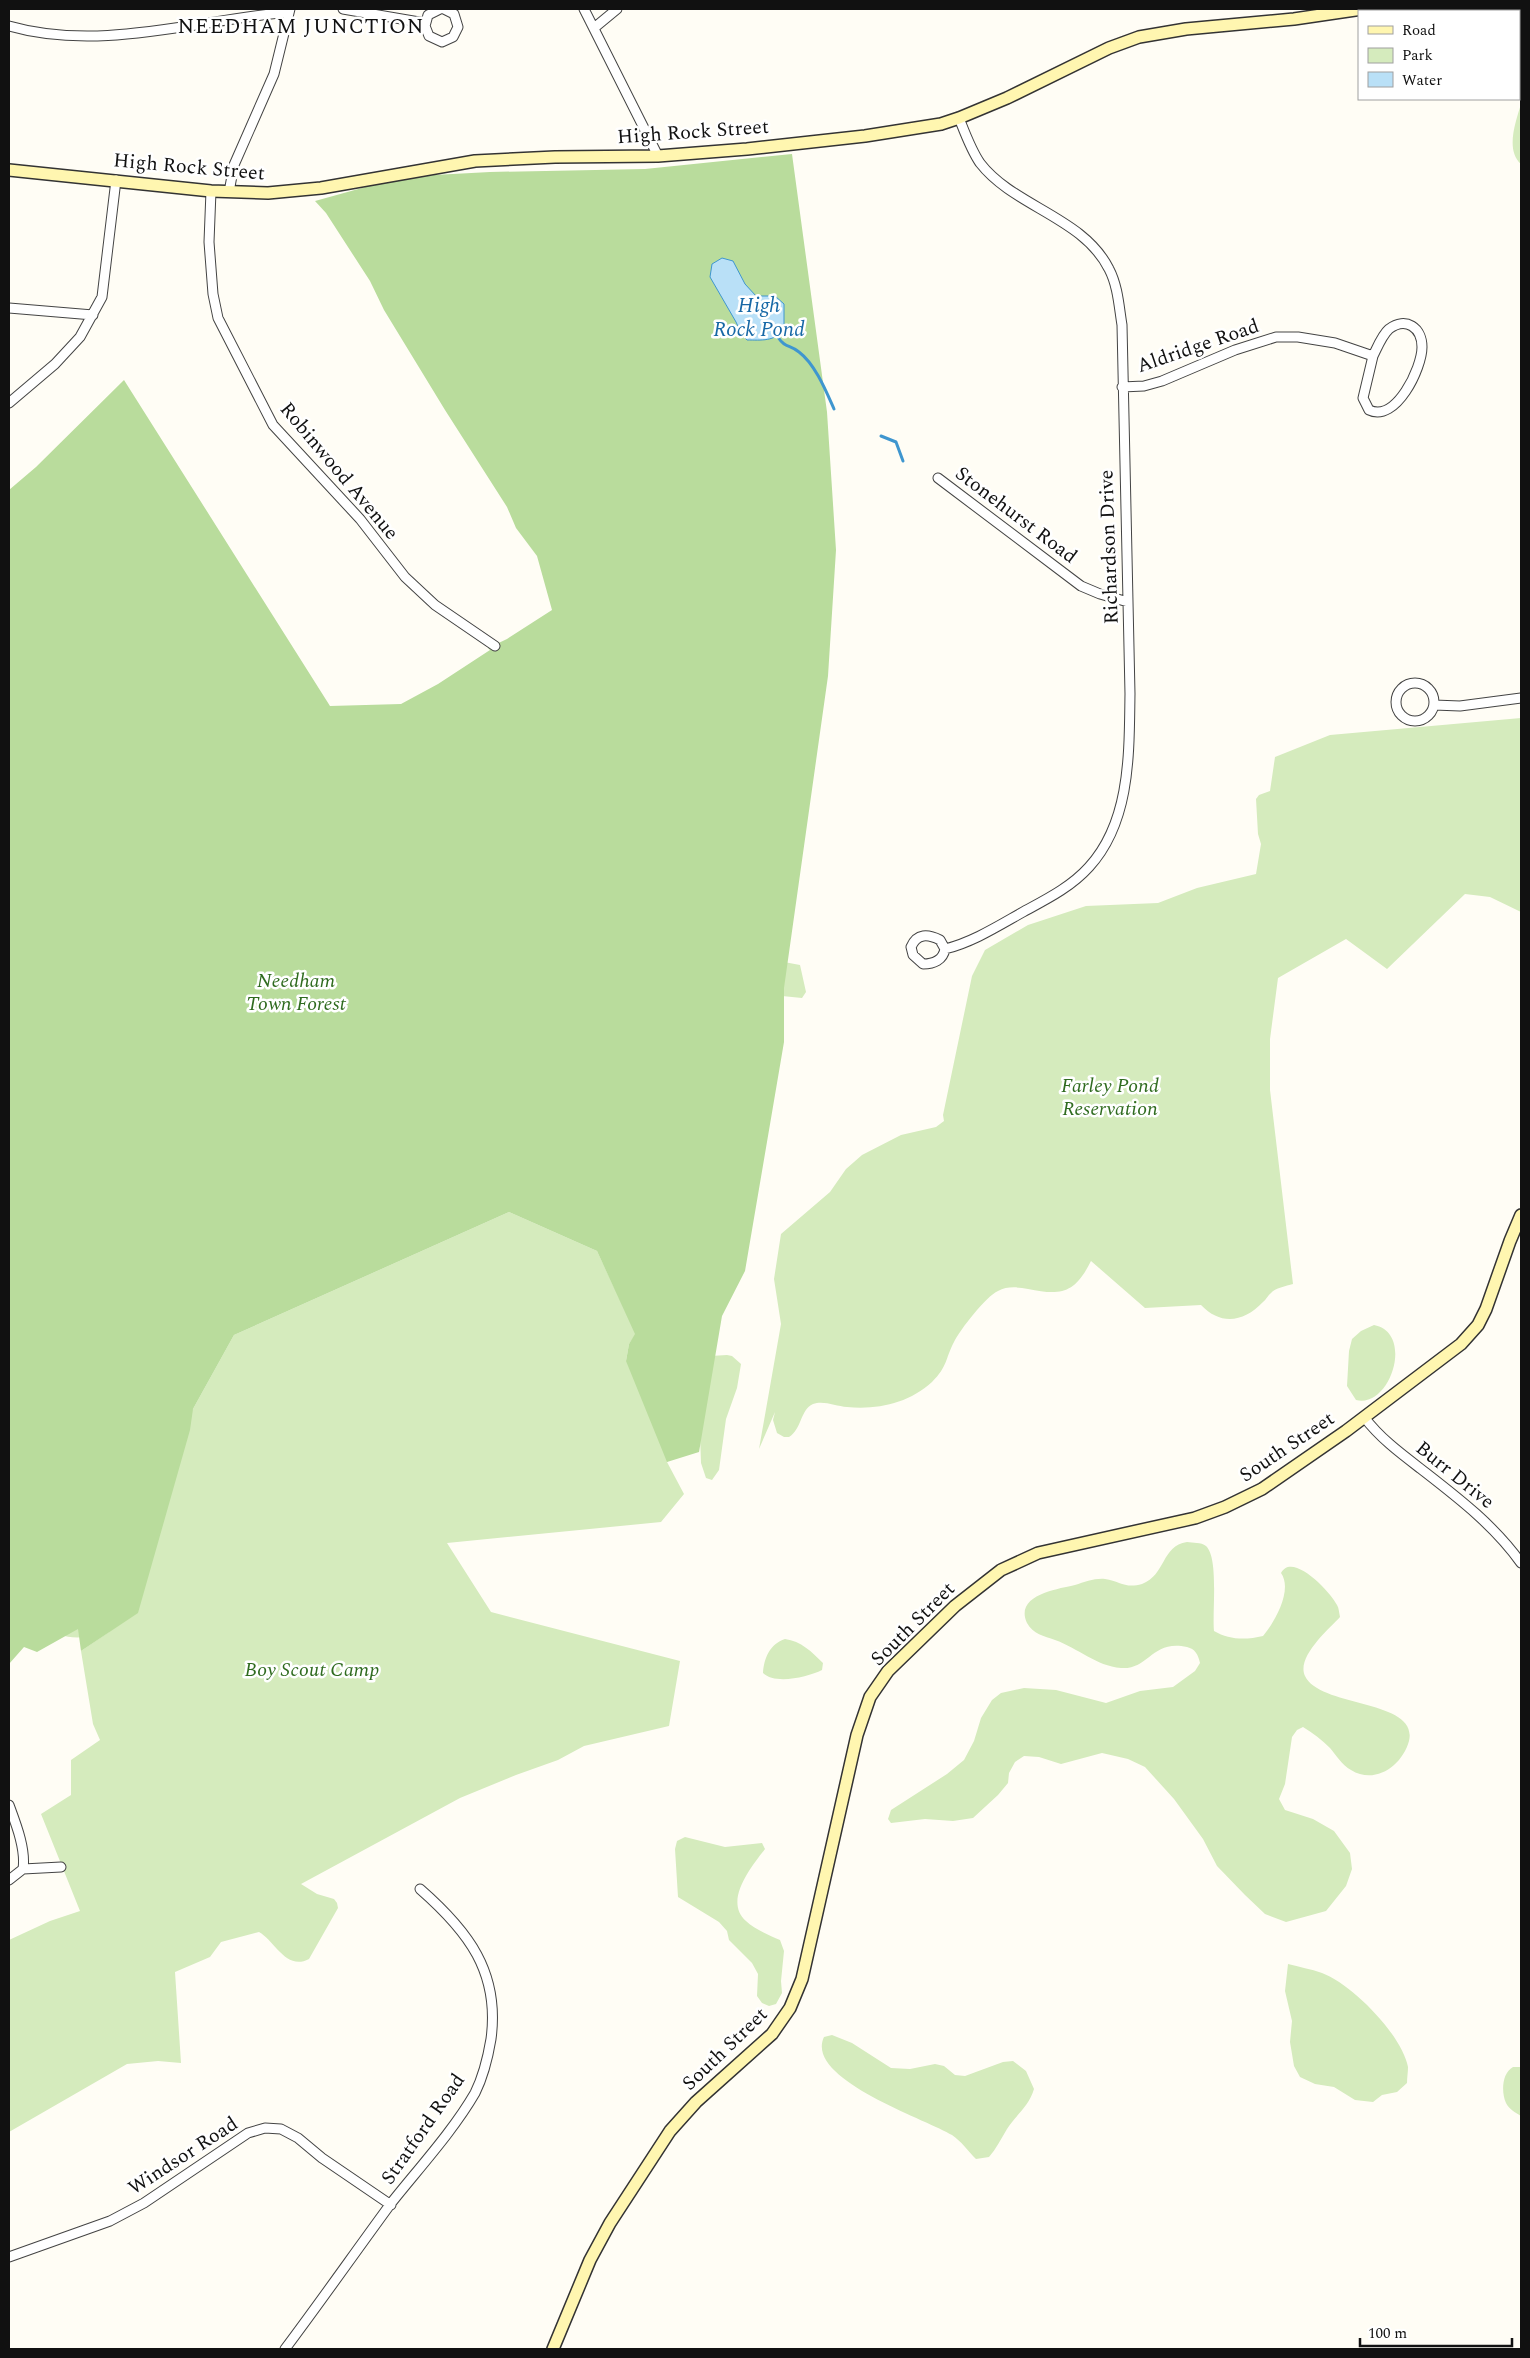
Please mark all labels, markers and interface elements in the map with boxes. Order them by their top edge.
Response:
legend [1358,10,1520,100]
district label: NEEDHAM JUNCTION [177,11,425,43]
text: Road [1402,19,1436,42]
text: Park [1402,44,1433,67]
text: Water [1402,69,1442,92]
street label: High Rock Street [616,112,770,152]
street label: High Rock Street [112,145,266,189]
water label: High Rock Pond [713,290,805,346]
street label: Aldridge Road [1133,311,1263,381]
street label: Robinwood Avenue [272,396,406,546]
street label: Stonehurst Road [949,459,1083,571]
street label: Richardson Drive [1091,469,1127,625]
park label: Needham Town Forest [246,966,347,1019]
park label: Farley Pond Reservation [1061,1071,1159,1124]
street label: South Street [1233,1404,1341,1490]
street label: Burr Drive [1409,1434,1501,1516]
street label: South Street [864,1575,962,1673]
park label: Boy Scout Camp [245,1655,379,1685]
street label: South Street [675,2000,775,2098]
street label: Stratford Road [373,2067,473,2191]
street label: Windsor Road [122,2109,244,2203]
scale bar [1360,2316,1512,2348]
text: 100 m [1368,2322,1407,2345]

